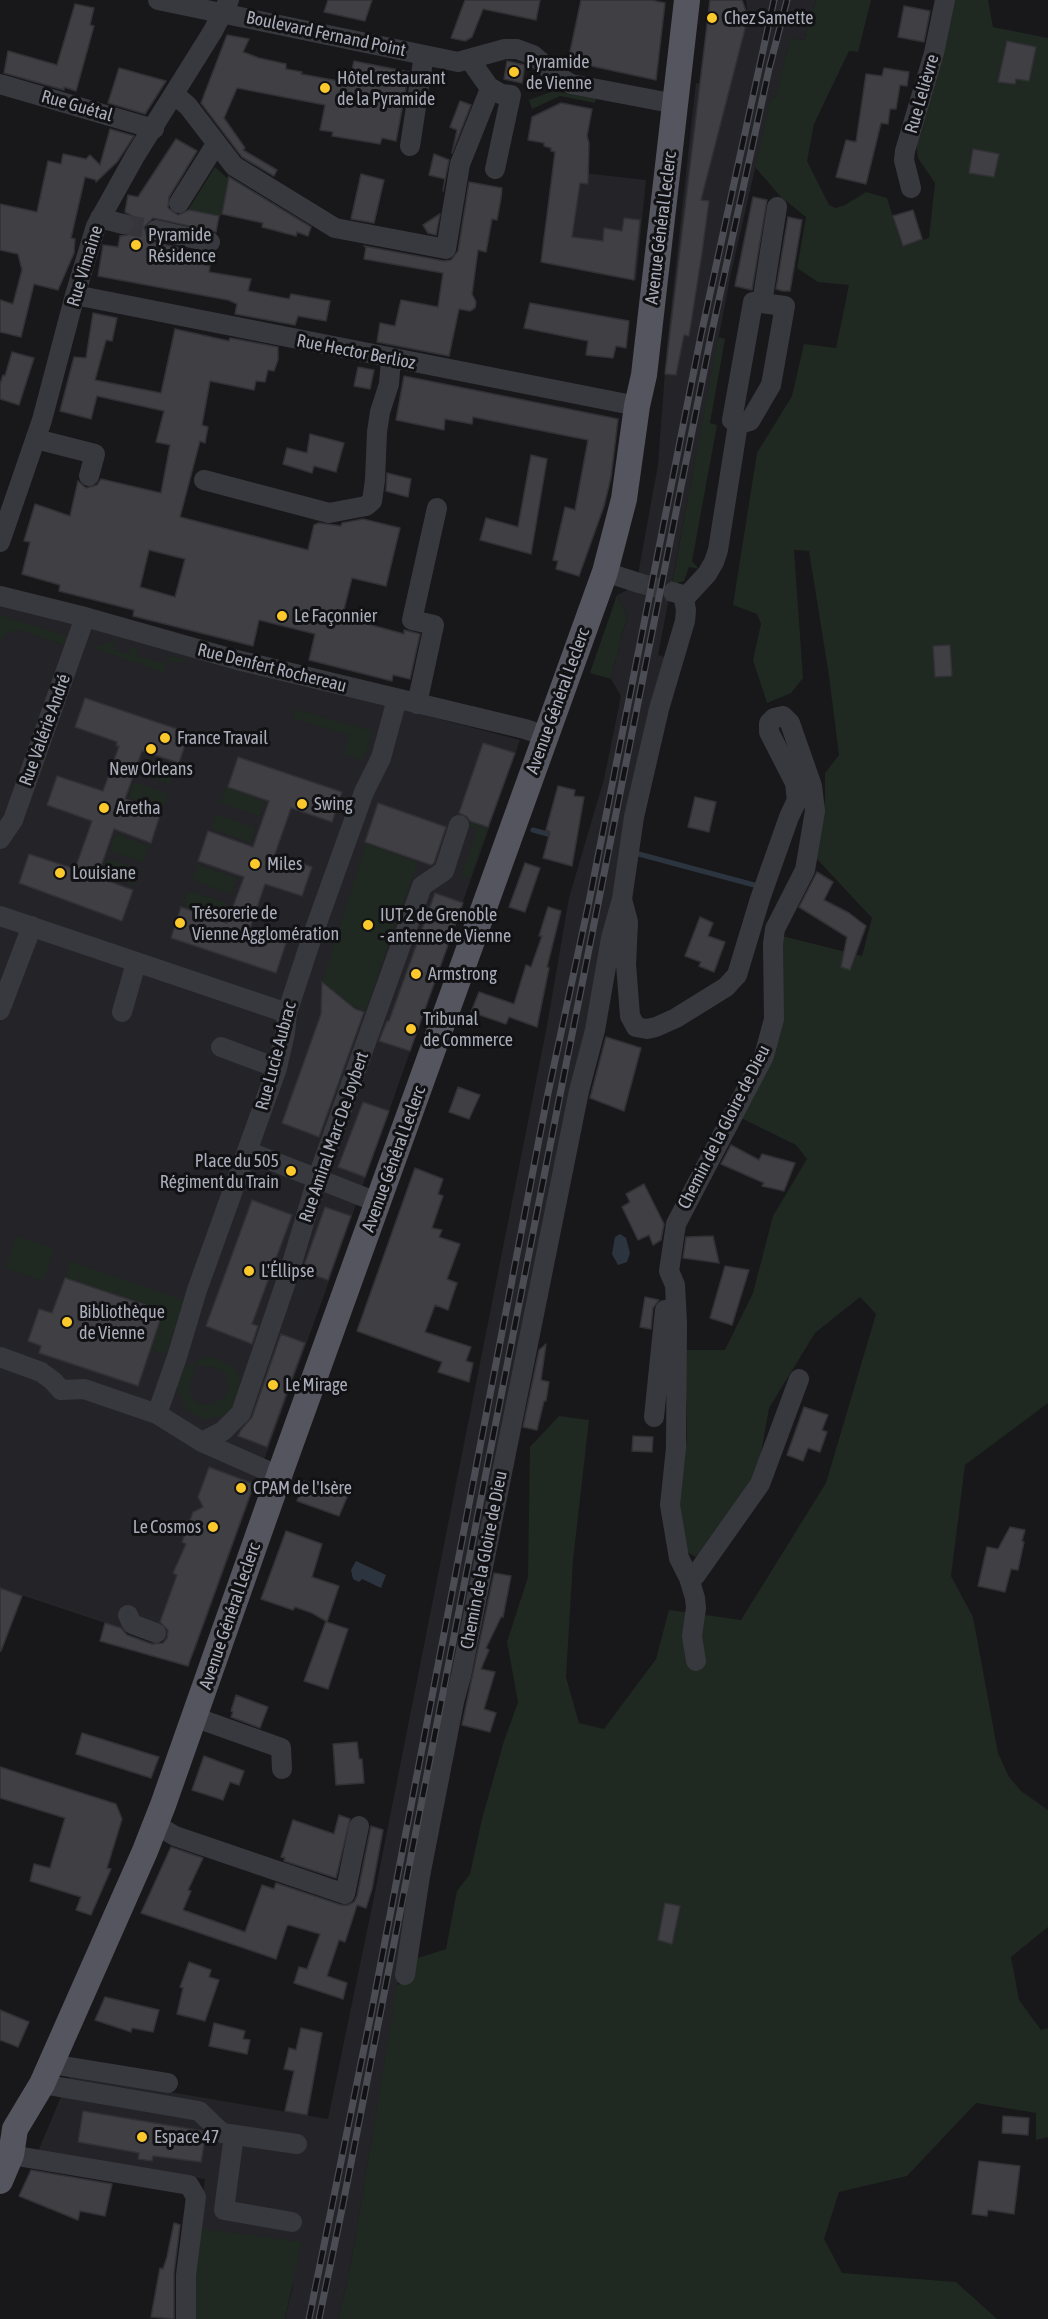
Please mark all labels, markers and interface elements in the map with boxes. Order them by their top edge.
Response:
street label: Boulevard Fernand Point [244,7,408,61]
place label: Chez Samette [724,7,813,29]
marker: Chez Samette [705,11,719,25]
place label: Pyramide de Vienne [526,51,592,94]
street label: Rue Lelièvre [900,52,944,136]
marker: Pyramide de Vienne [507,65,521,79]
place label: Hôtel restaurant de la Pyramide [337,67,446,110]
marker: Hôtel restaurant de la Pyramide [318,81,332,95]
street label: Rue Guétal [39,86,115,126]
street label: Avenue Général Leclerc [641,150,681,306]
street label: Rue Vimaine [62,223,108,309]
place label: Pyramide Résidence [148,224,216,266]
marker: Pyramide Résidence [129,238,143,252]
street label: Rue Hector Berlioz [295,330,417,374]
place label: Le Façonnier [294,605,377,627]
marker: Le Façonnier [275,609,289,623]
street label: Avenue Général Leclerc [522,625,594,777]
street label: Rue Denfert Rochereau [195,639,349,697]
street label: Rue Valérie André [15,671,75,789]
place label: France Travail [177,727,268,749]
marker: France Travail [158,731,172,745]
marker: New Orleans [144,742,158,756]
place label: New Orleans [109,758,193,780]
place label: Swing [314,793,353,815]
place label: Aretha [116,797,161,819]
marker: Swing [295,797,309,811]
marker: Aretha [97,801,111,815]
place label: Miles [267,853,302,875]
marker: Miles [248,857,262,871]
place label: Louisiane [72,862,136,884]
marker: Louisiane [53,866,67,880]
place label: Trésorerie de Vienne Agglomération [192,902,339,944]
place label: IUT 2 de Grenoble - antenne de Vienne [380,904,511,946]
marker: Trésorerie de Vienne Agglomération [173,916,187,930]
marker: IUT 2 de Grenoble - antenne de Vienne [361,918,375,932]
place label: Armstrong [428,963,497,985]
marker: Armstrong [409,967,423,981]
street label: Rue Lucie Aubrac [251,999,301,1113]
place label: Tribunal de Commerce [423,1008,513,1050]
marker: Tribunal de Commerce [404,1022,418,1036]
street label: Chemin de la Gloire de Dieu [673,1041,775,1213]
street label: Rue Amiral Marc De Joybert [295,1049,373,1225]
street label: Avenue Général Leclerc [358,1083,430,1235]
place label: Place du 505 Régiment du Train [160,1150,279,1192]
marker: Place du 505 Régiment du Train [284,1164,298,1178]
place label: L'Éllipse [261,1260,314,1282]
marker: L'Éllipse [242,1264,256,1278]
place label: Bibliothèque de Vienne [79,1301,165,1344]
marker: Bibliothèque de Vienne [60,1315,74,1329]
place label: Le Mirage [285,1374,348,1396]
marker: Le Mirage [266,1378,280,1392]
street label: Chemin de la Gloire de Dieu [456,1469,512,1651]
place label: CPAM de l'Isère [253,1477,352,1499]
marker: CPAM de l'Isère [234,1481,248,1495]
place label: Le Cosmos [133,1516,201,1538]
marker: Le Cosmos [206,1520,220,1534]
street label: Avenue Général Leclerc [195,1540,265,1692]
place label: Espace 47 [154,2126,219,2148]
marker: Espace 47 [135,2130,149,2144]

